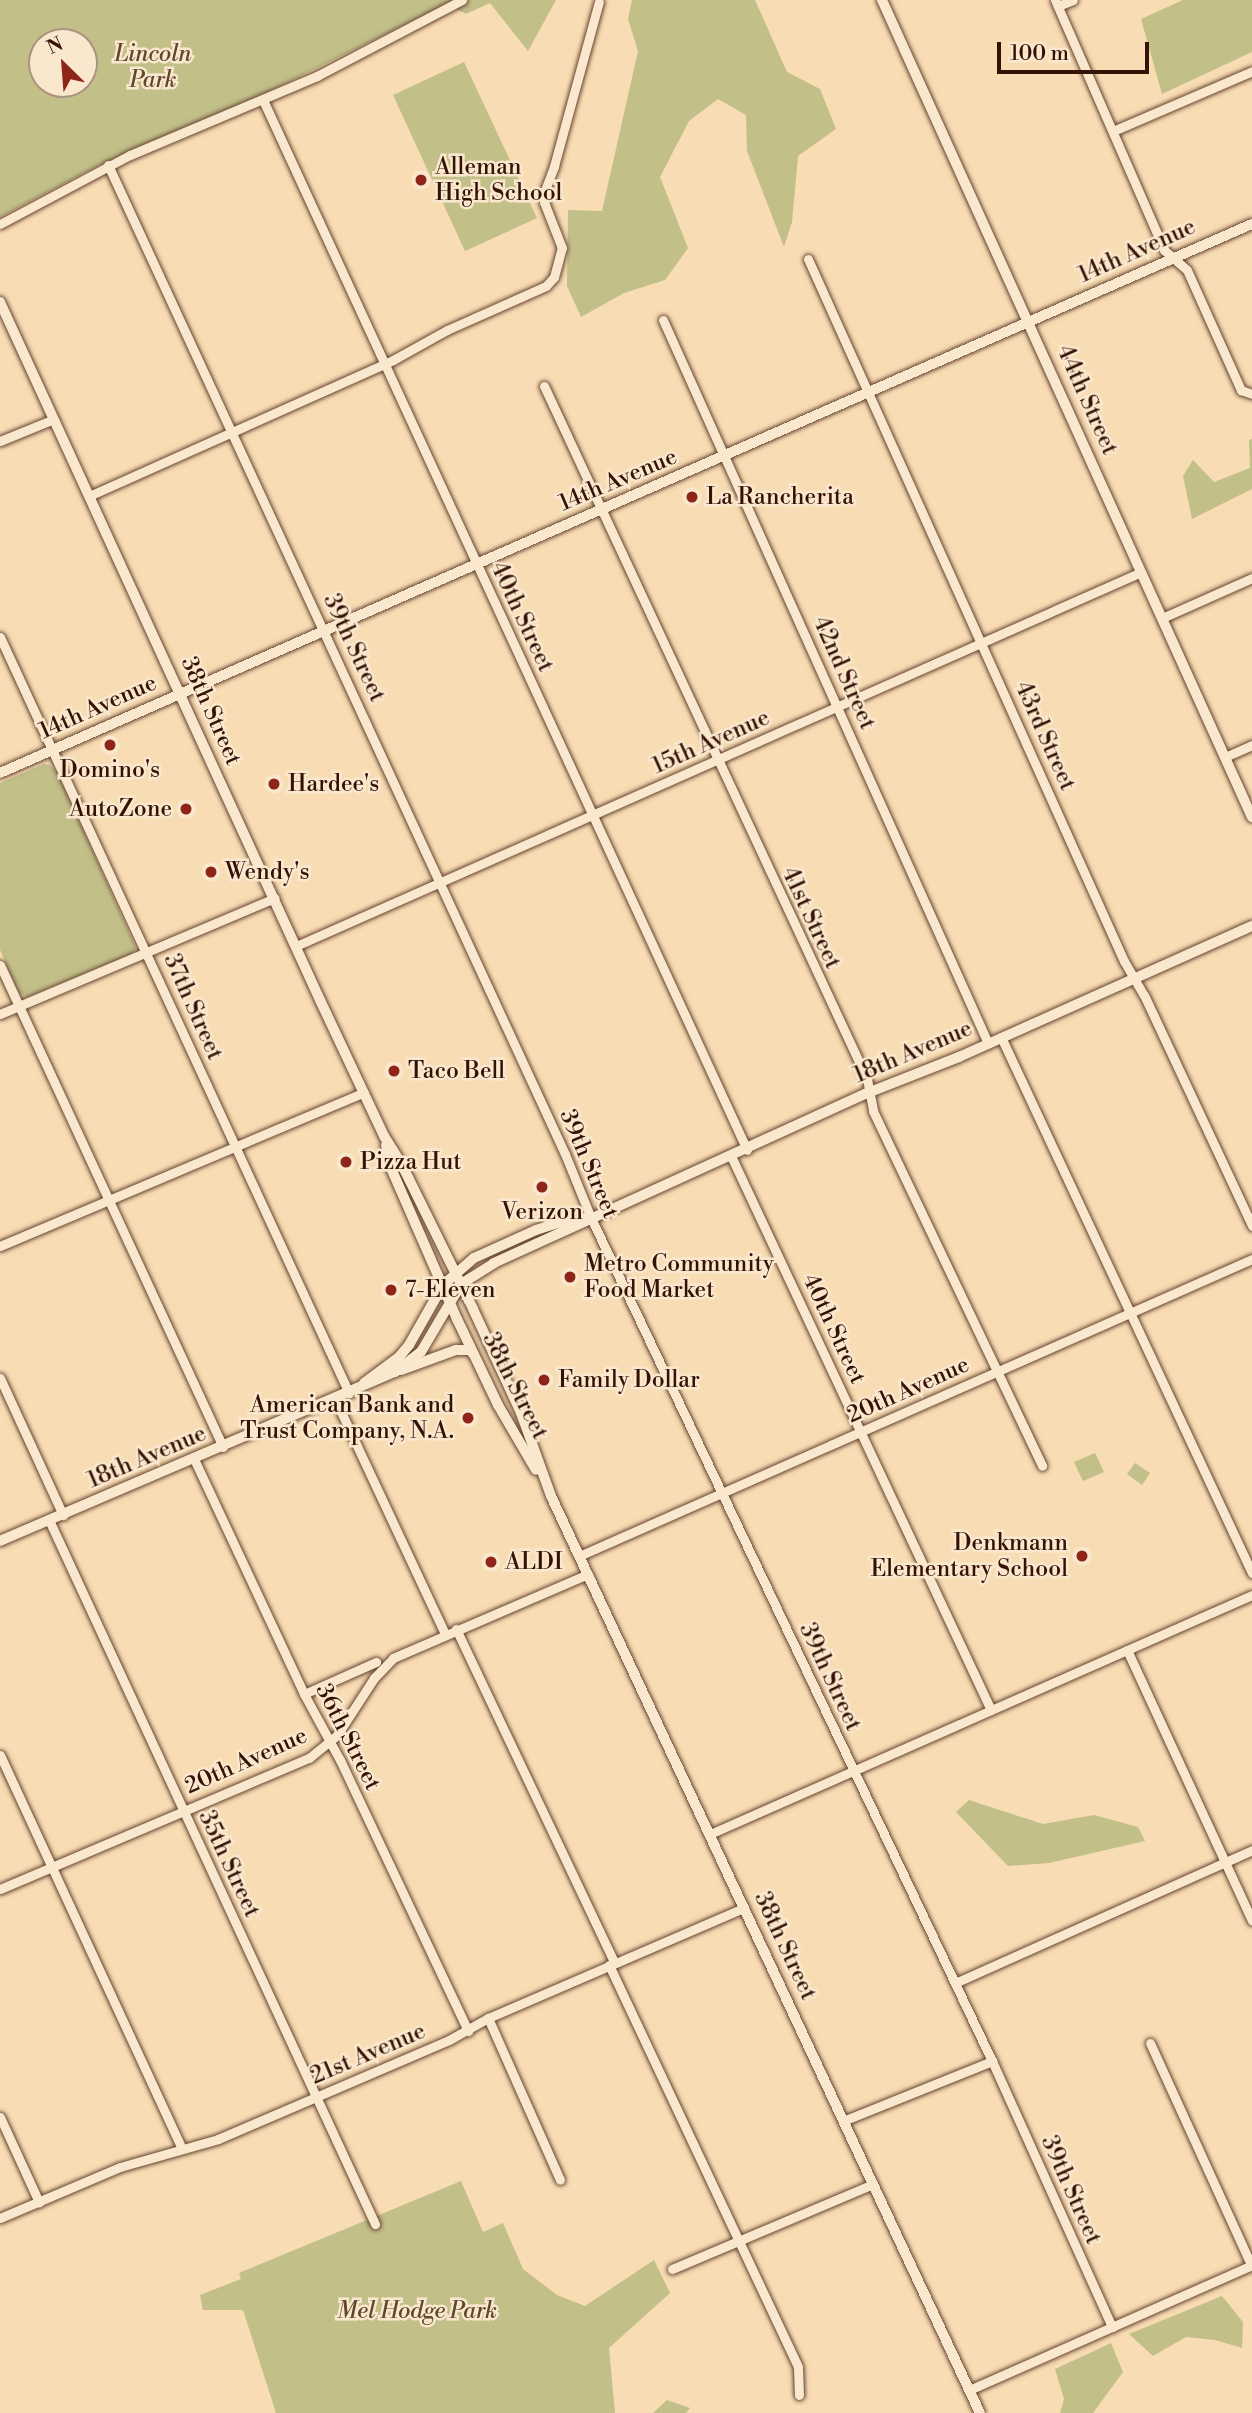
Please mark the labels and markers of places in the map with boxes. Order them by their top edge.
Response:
place label: Alleman High School [435,153,562,207]
marker: Alleman High School [413,172,429,188]
place label: La Rancherita [706,483,854,511]
marker: La Rancherita [684,489,700,505]
marker: Domino's [102,737,118,753]
place label: Domino's [60,756,160,784]
place label: Hardee's [288,770,379,798]
marker: Hardee's [266,776,282,792]
place label: AutoZone [69,795,172,823]
marker: AutoZone [178,801,194,817]
place label: Wendy's [225,858,309,886]
marker: Wendy's [203,864,219,880]
place label: Taco Bell [408,1057,505,1085]
marker: Taco Bell [386,1063,402,1079]
place label: Pizza Hut [360,1148,461,1176]
marker: Pizza Hut [338,1154,354,1170]
marker: Verizon [534,1179,550,1195]
place label: Verizon [501,1198,583,1226]
place label: Metro Community Food Market [584,1250,774,1304]
marker: Metro Community Food Market [562,1269,578,1285]
place label: 7-Eleven [405,1276,496,1304]
marker: 7-Eleven [383,1282,399,1298]
place label: Family Dollar [558,1366,700,1394]
marker: Family Dollar [536,1372,552,1388]
place label: American Bank and Trust Company, N.A. [240,1391,454,1445]
marker: American Bank and Trust Company, N.A. [460,1410,476,1426]
place label: Denkmann Elementary School [870,1529,1068,1583]
place label: ALDI [505,1548,563,1576]
marker: Denkmann Elementary School [1074,1548,1090,1564]
marker: ALDI [483,1554,499,1570]

